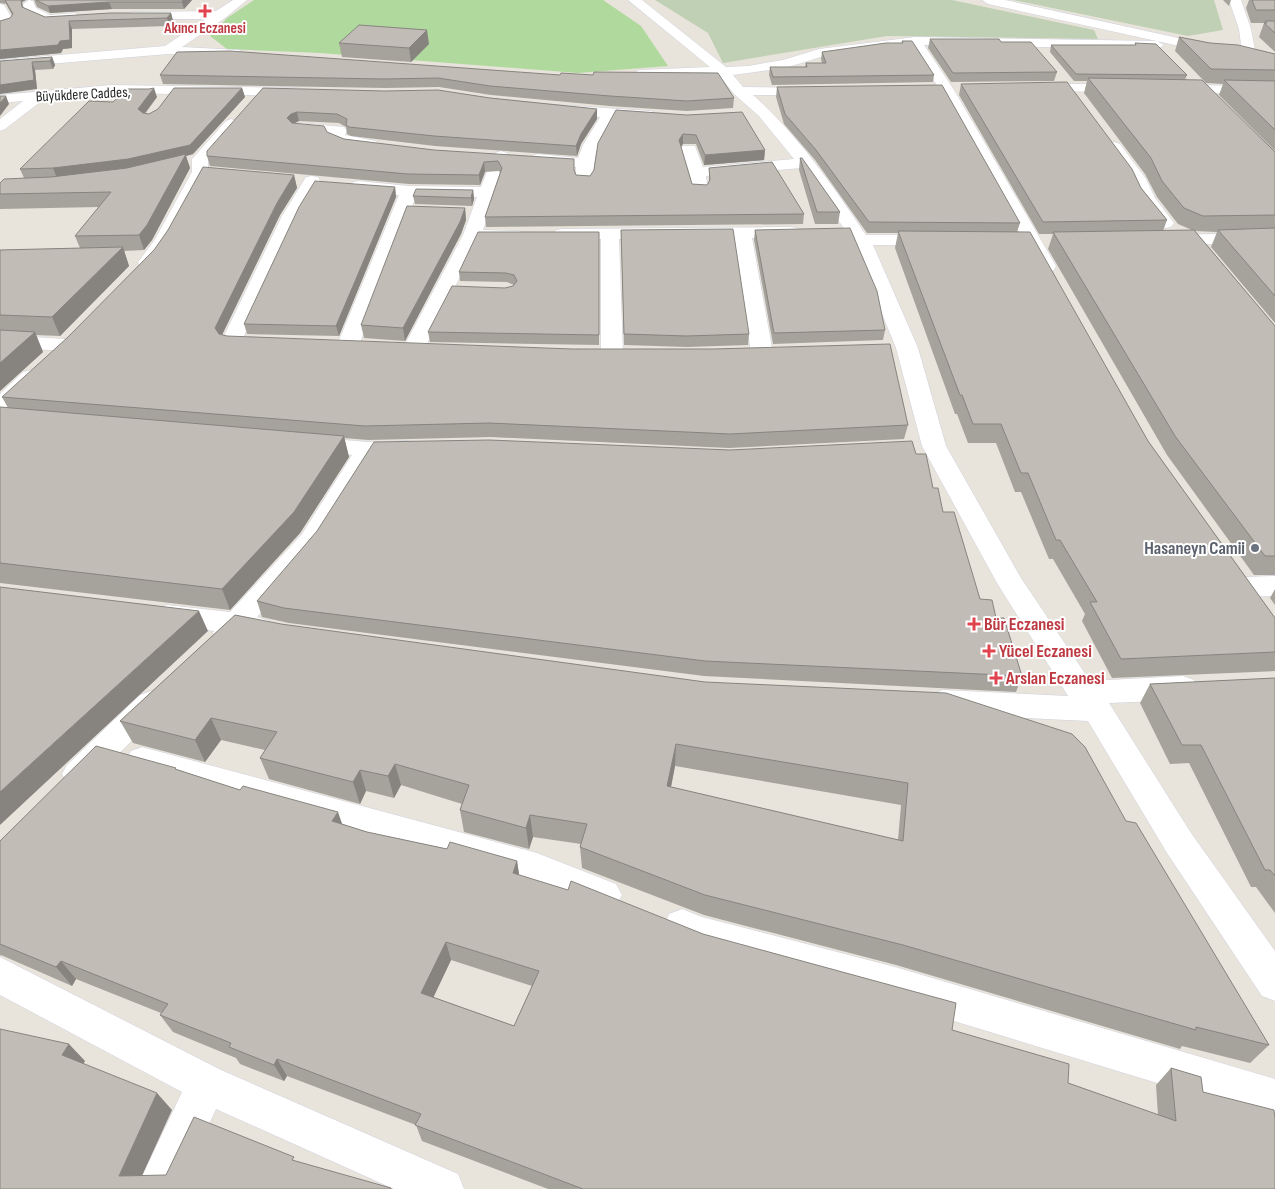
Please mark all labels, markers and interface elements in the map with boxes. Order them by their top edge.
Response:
marker: Akıncı Eczanesi [199,5,211,17]
place label: Akıncı Eczanesi [163,19,246,38]
street label: Büyükdere Caddes, [35,83,131,106]
place label: Hasaneyn Camii [1144,538,1245,559]
marker: Hasaneyn Camii [1249,542,1261,554]
place label: Bür Eczanesi [984,614,1065,635]
marker: Bür Eczanesi [968,618,980,630]
place label: Yücel Eczanesi [999,641,1092,662]
marker: Yücel Eczanesi [983,645,995,657]
place label: Arslan Eczanesi [1005,668,1105,689]
marker: Arslan Eczanesi [990,672,1002,684]

